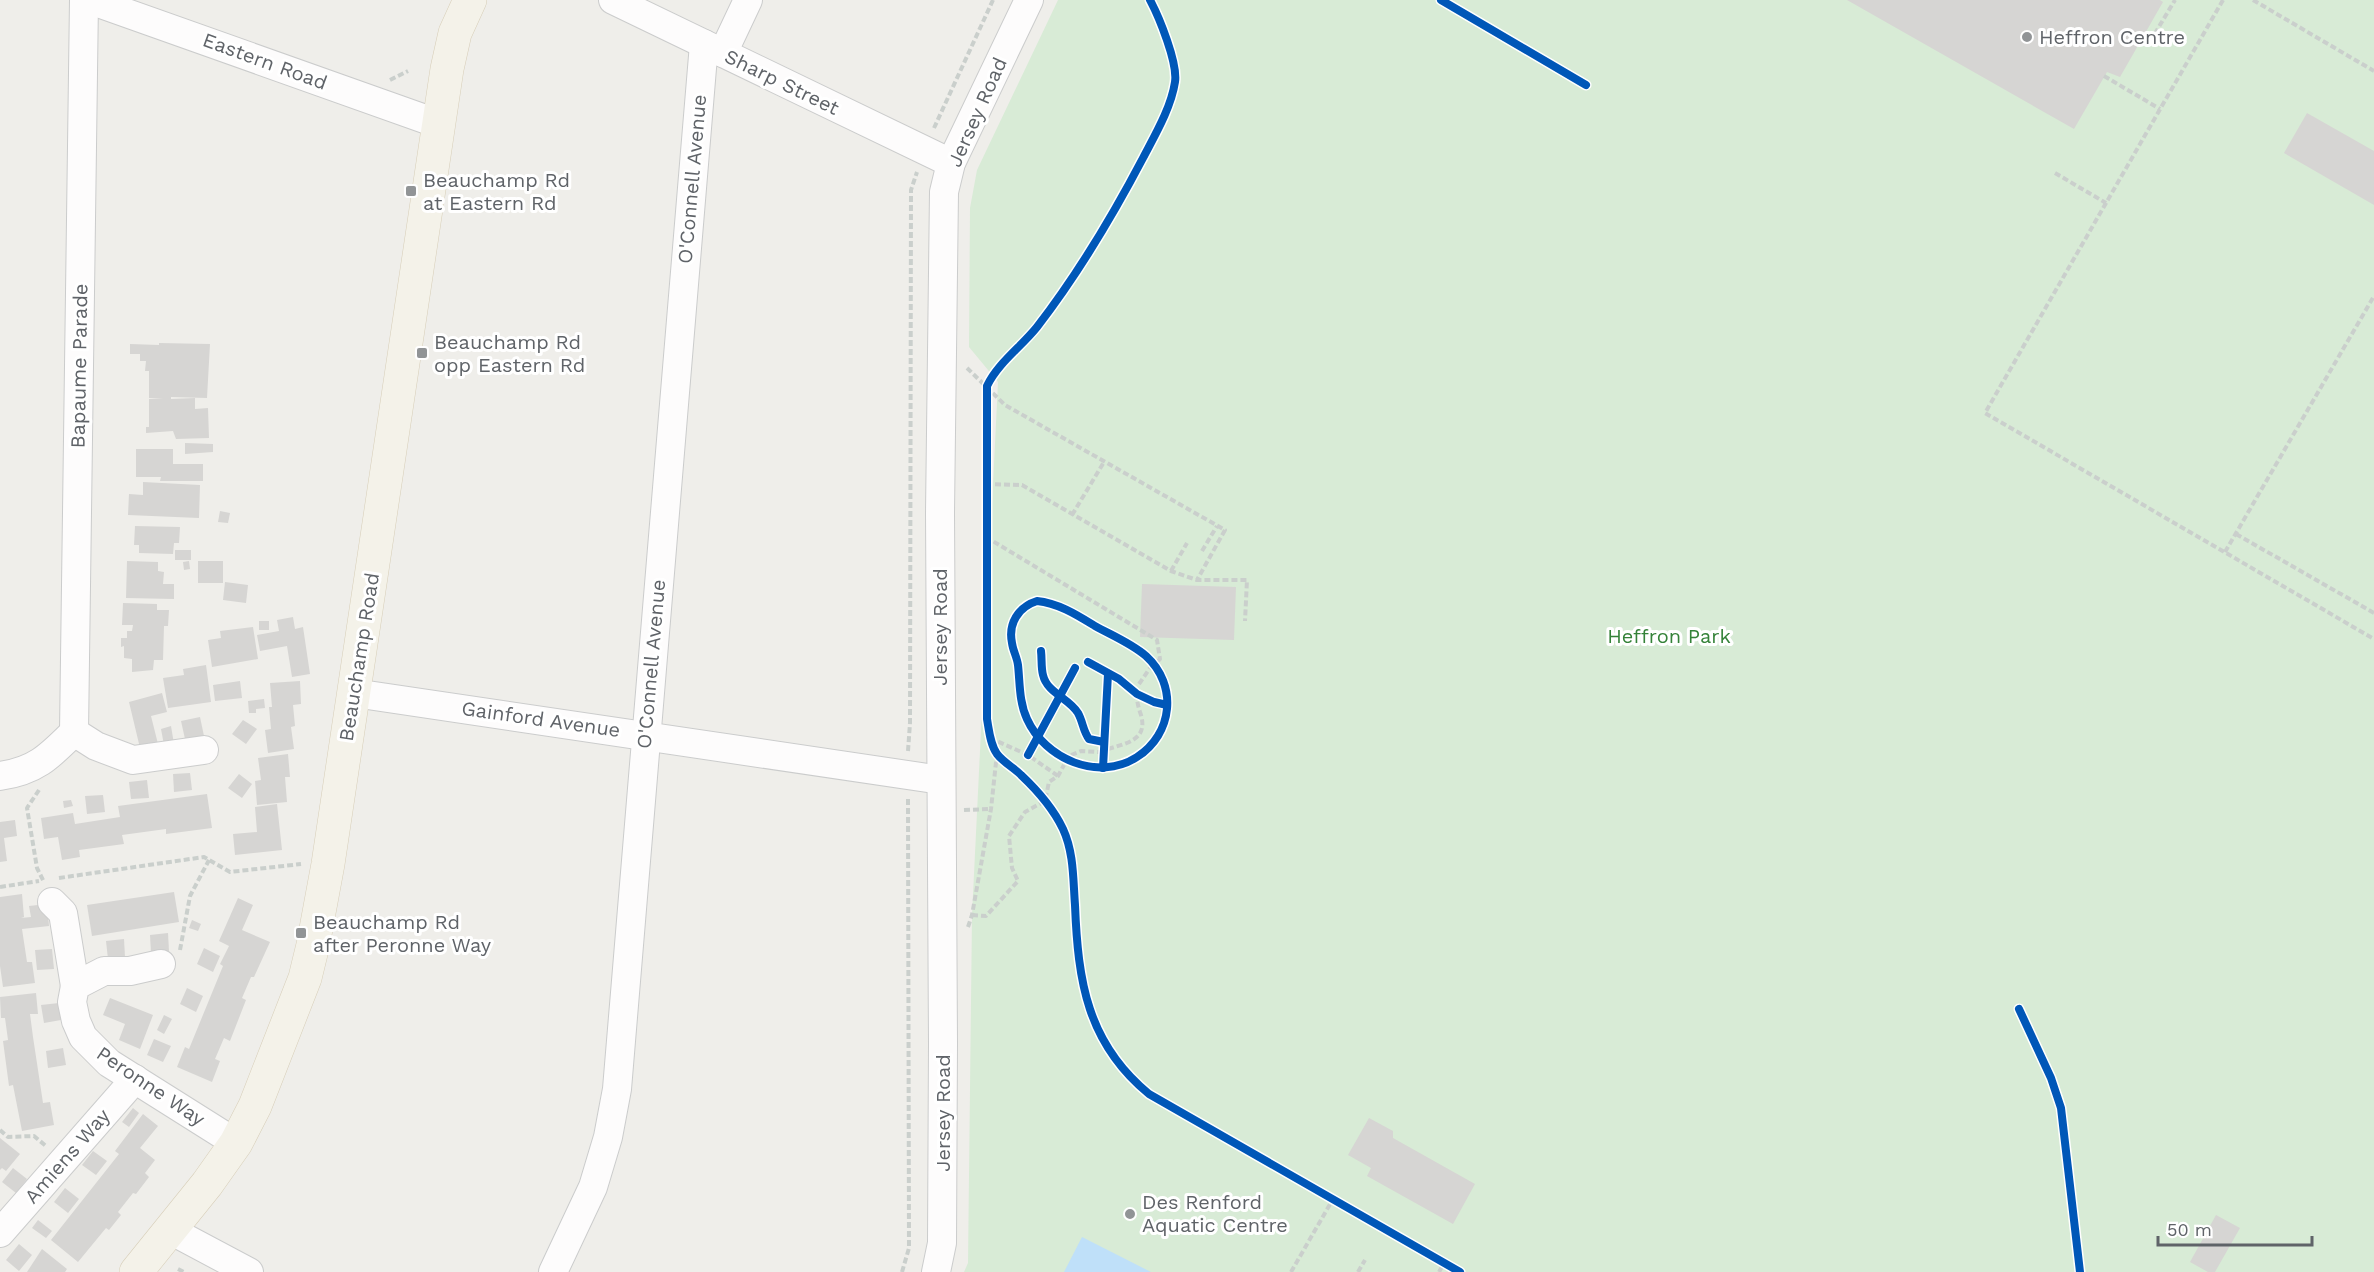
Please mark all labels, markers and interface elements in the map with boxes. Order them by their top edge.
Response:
place label: Heffron Centre [2039,25,2185,49]
street label: Eastern Road [199,27,331,95]
marker: Heffron Centre [2020,30,2034,44]
street label: Sharp Street [721,44,844,120]
street label: Jersey Road [942,53,1012,171]
street label: O'Connell Avenue [673,93,711,265]
place label: Beauchamp Rd at Eastern Rd [423,168,570,215]
marker: Beauchamp Rd at Eastern Rd [404,184,418,198]
street label: Bapaume Parade [66,283,92,449]
place label: Beauchamp Rd opp Eastern Rd [434,330,585,377]
marker: Beauchamp Rd opp Eastern Rd [415,346,429,360]
street label: Jersey Road [928,568,952,686]
street label: Beauchamp Road [334,571,384,743]
street label: O'Connell Avenue [632,578,670,750]
park label: Heffron Park [1607,624,1731,648]
street label: Gainford Avenue [460,696,622,742]
place label: Beauchamp Rd after Peronne Way [313,910,492,957]
marker: Beauchamp Rd after Peronne Way [294,926,308,940]
street label: Peronne Way [92,1041,210,1131]
street label: Jersey Road [931,1054,955,1172]
street label: Amiens Way [19,1103,115,1208]
place label: Des Renford Aquatic Centre [1142,1190,1288,1237]
marker: Des Renford Aquatic Centre [1123,1207,1137,1221]
scale bar [2158,1209,2312,1247]
text: 50 m [2167,1219,2212,1240]

